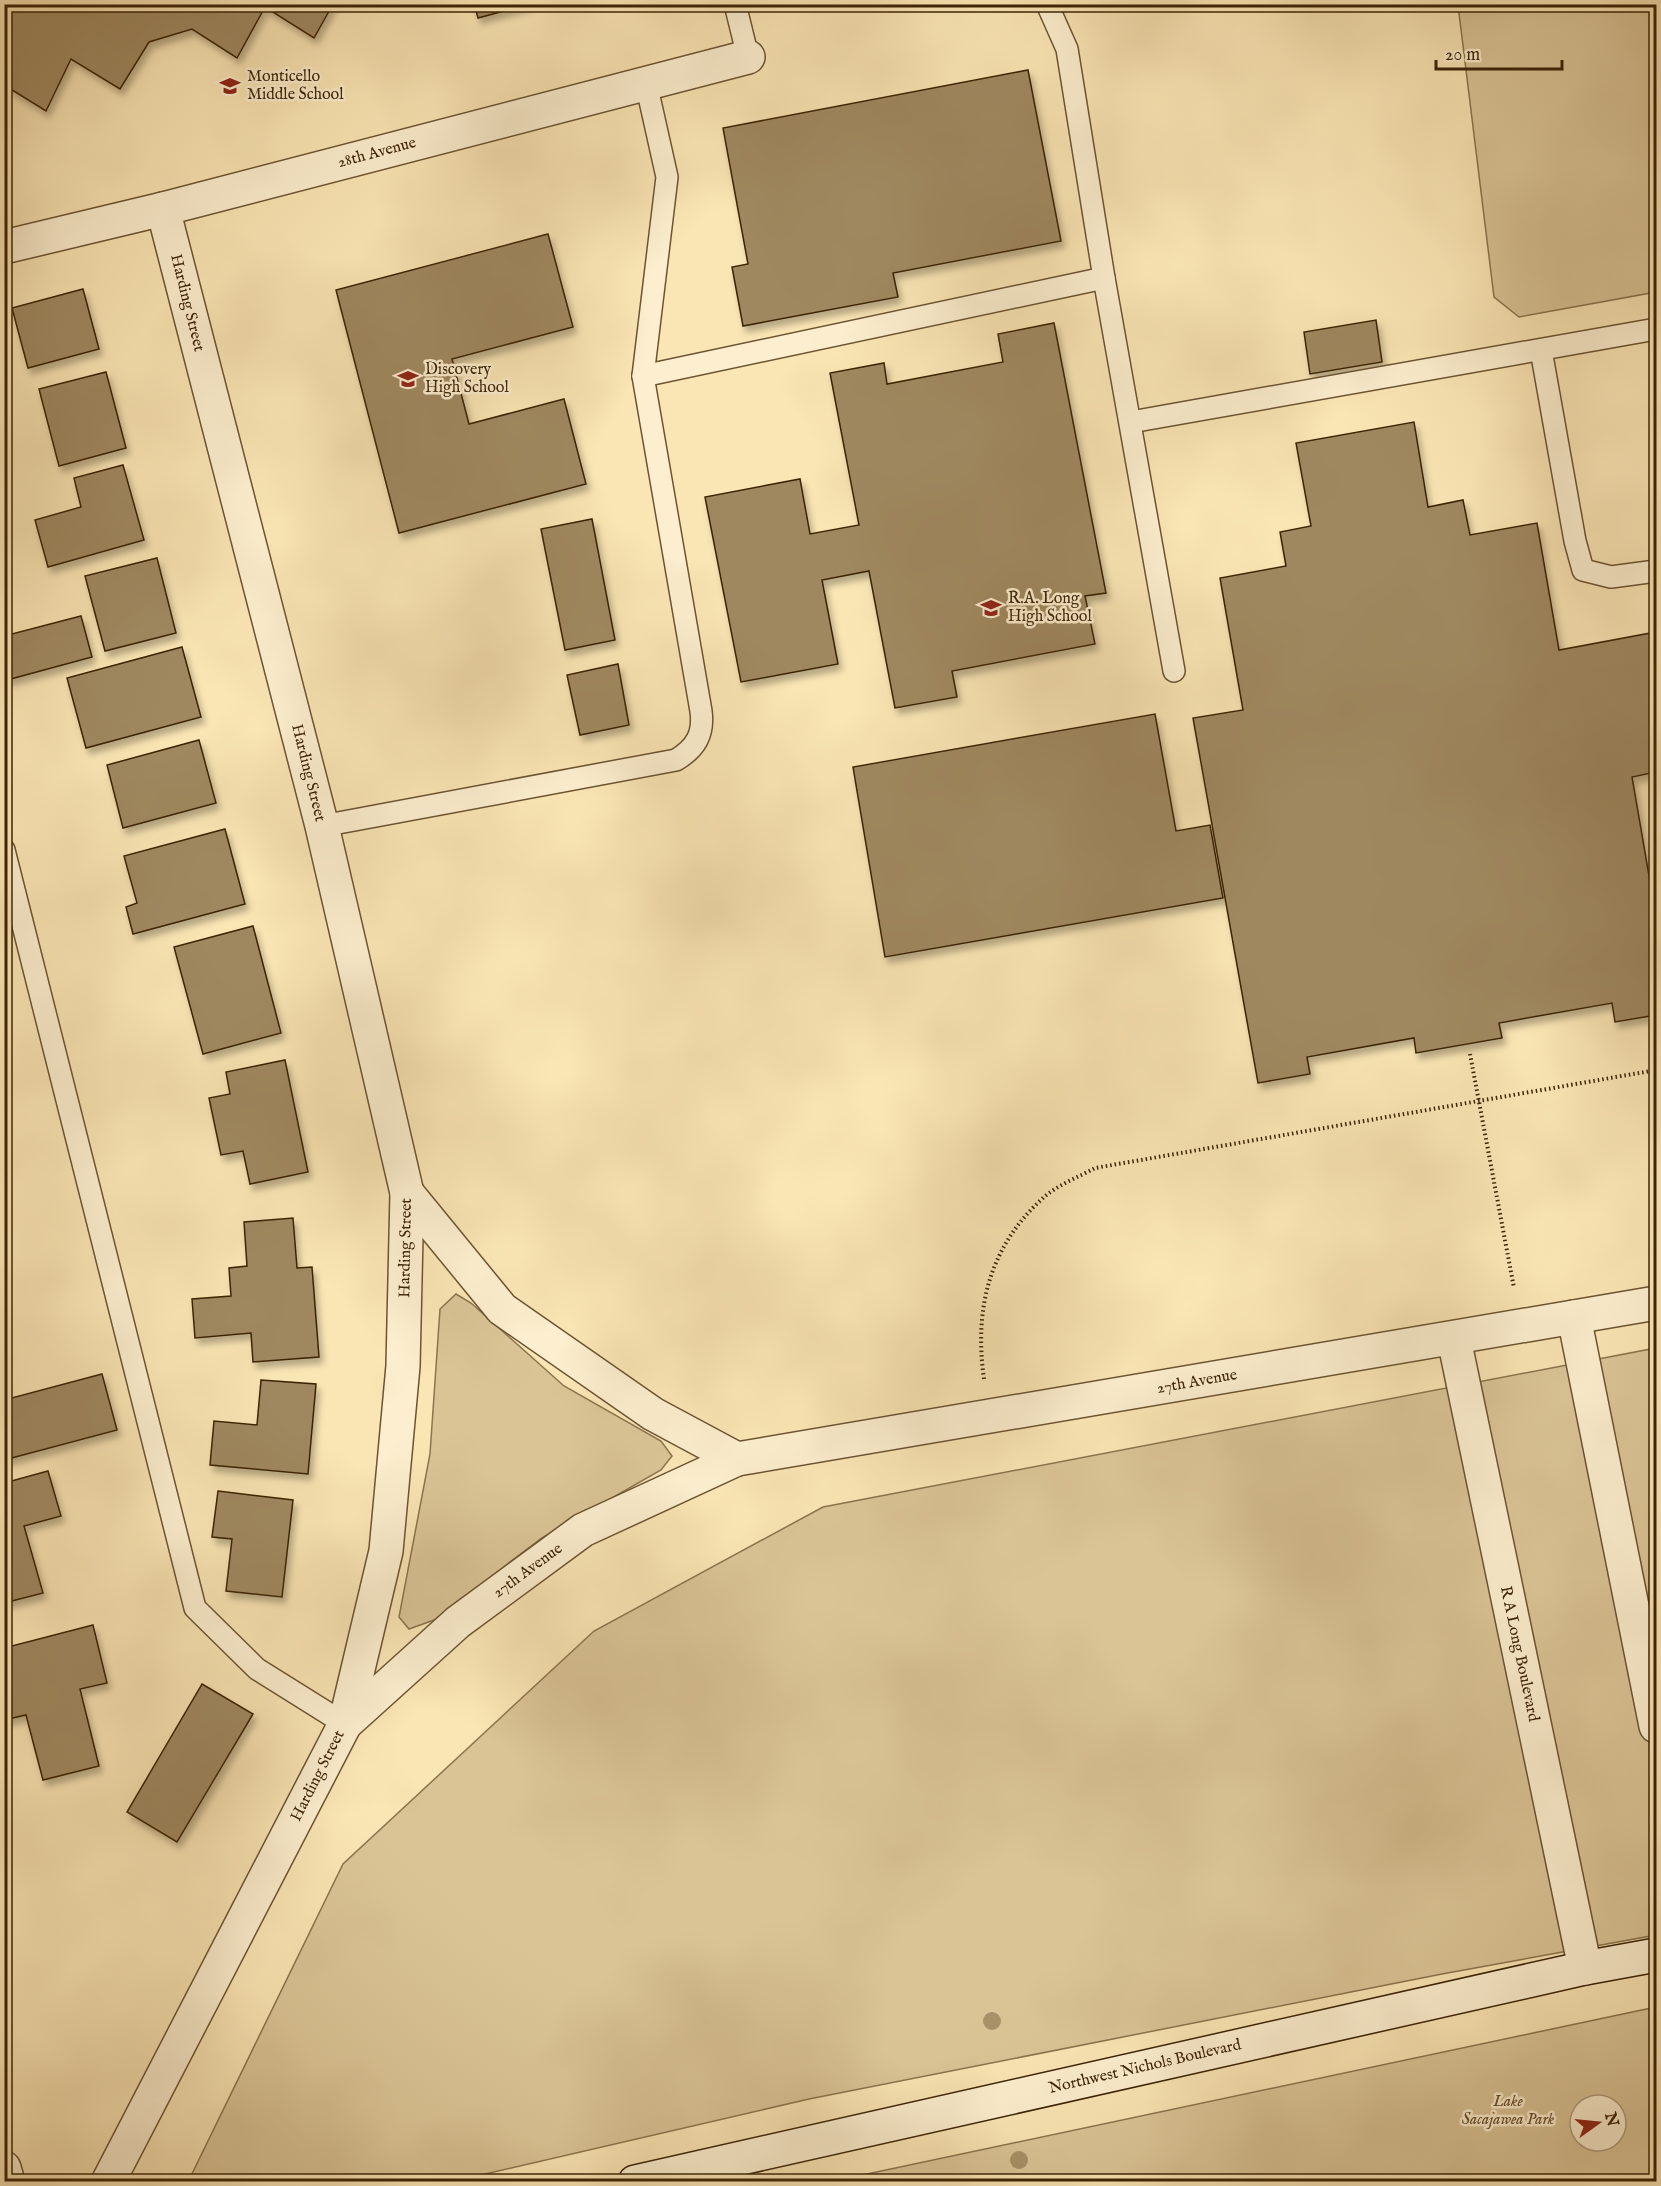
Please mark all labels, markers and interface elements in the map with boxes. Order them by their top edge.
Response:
scale bar [1436,33,1562,71]
text: 20 m [1445,44,1480,67]
place label: Monticello Middle School [247,67,344,105]
school or university icon: Monticello Middle School [218,74,242,98]
street label: 28th Avenue [336,133,418,173]
street label: Harding Street [165,252,209,354]
place label: Discovery High School [425,360,509,398]
school or university icon: Discovery High School [396,367,420,391]
place label: R.A. Long High School [1008,589,1092,627]
school or university icon: R.A. Long High School [979,596,1003,620]
street label: Harding Street [286,722,330,824]
street label: Harding Street [395,1197,417,1298]
street label: 27th Avenue [1155,1365,1239,1399]
street label: 27th Avenue [489,1539,567,1603]
street label: R A Long Boulevard [1495,1584,1543,1724]
street label: Harding Street [286,1727,350,1825]
street label: Northwest Nichols Boulevard [1047,2035,1244,2099]
park label: Lake Sacajawea Park [1462,2092,1555,2130]
north arrow [1568,2093,1628,2153]
text: N [1599,2109,1622,2129]

